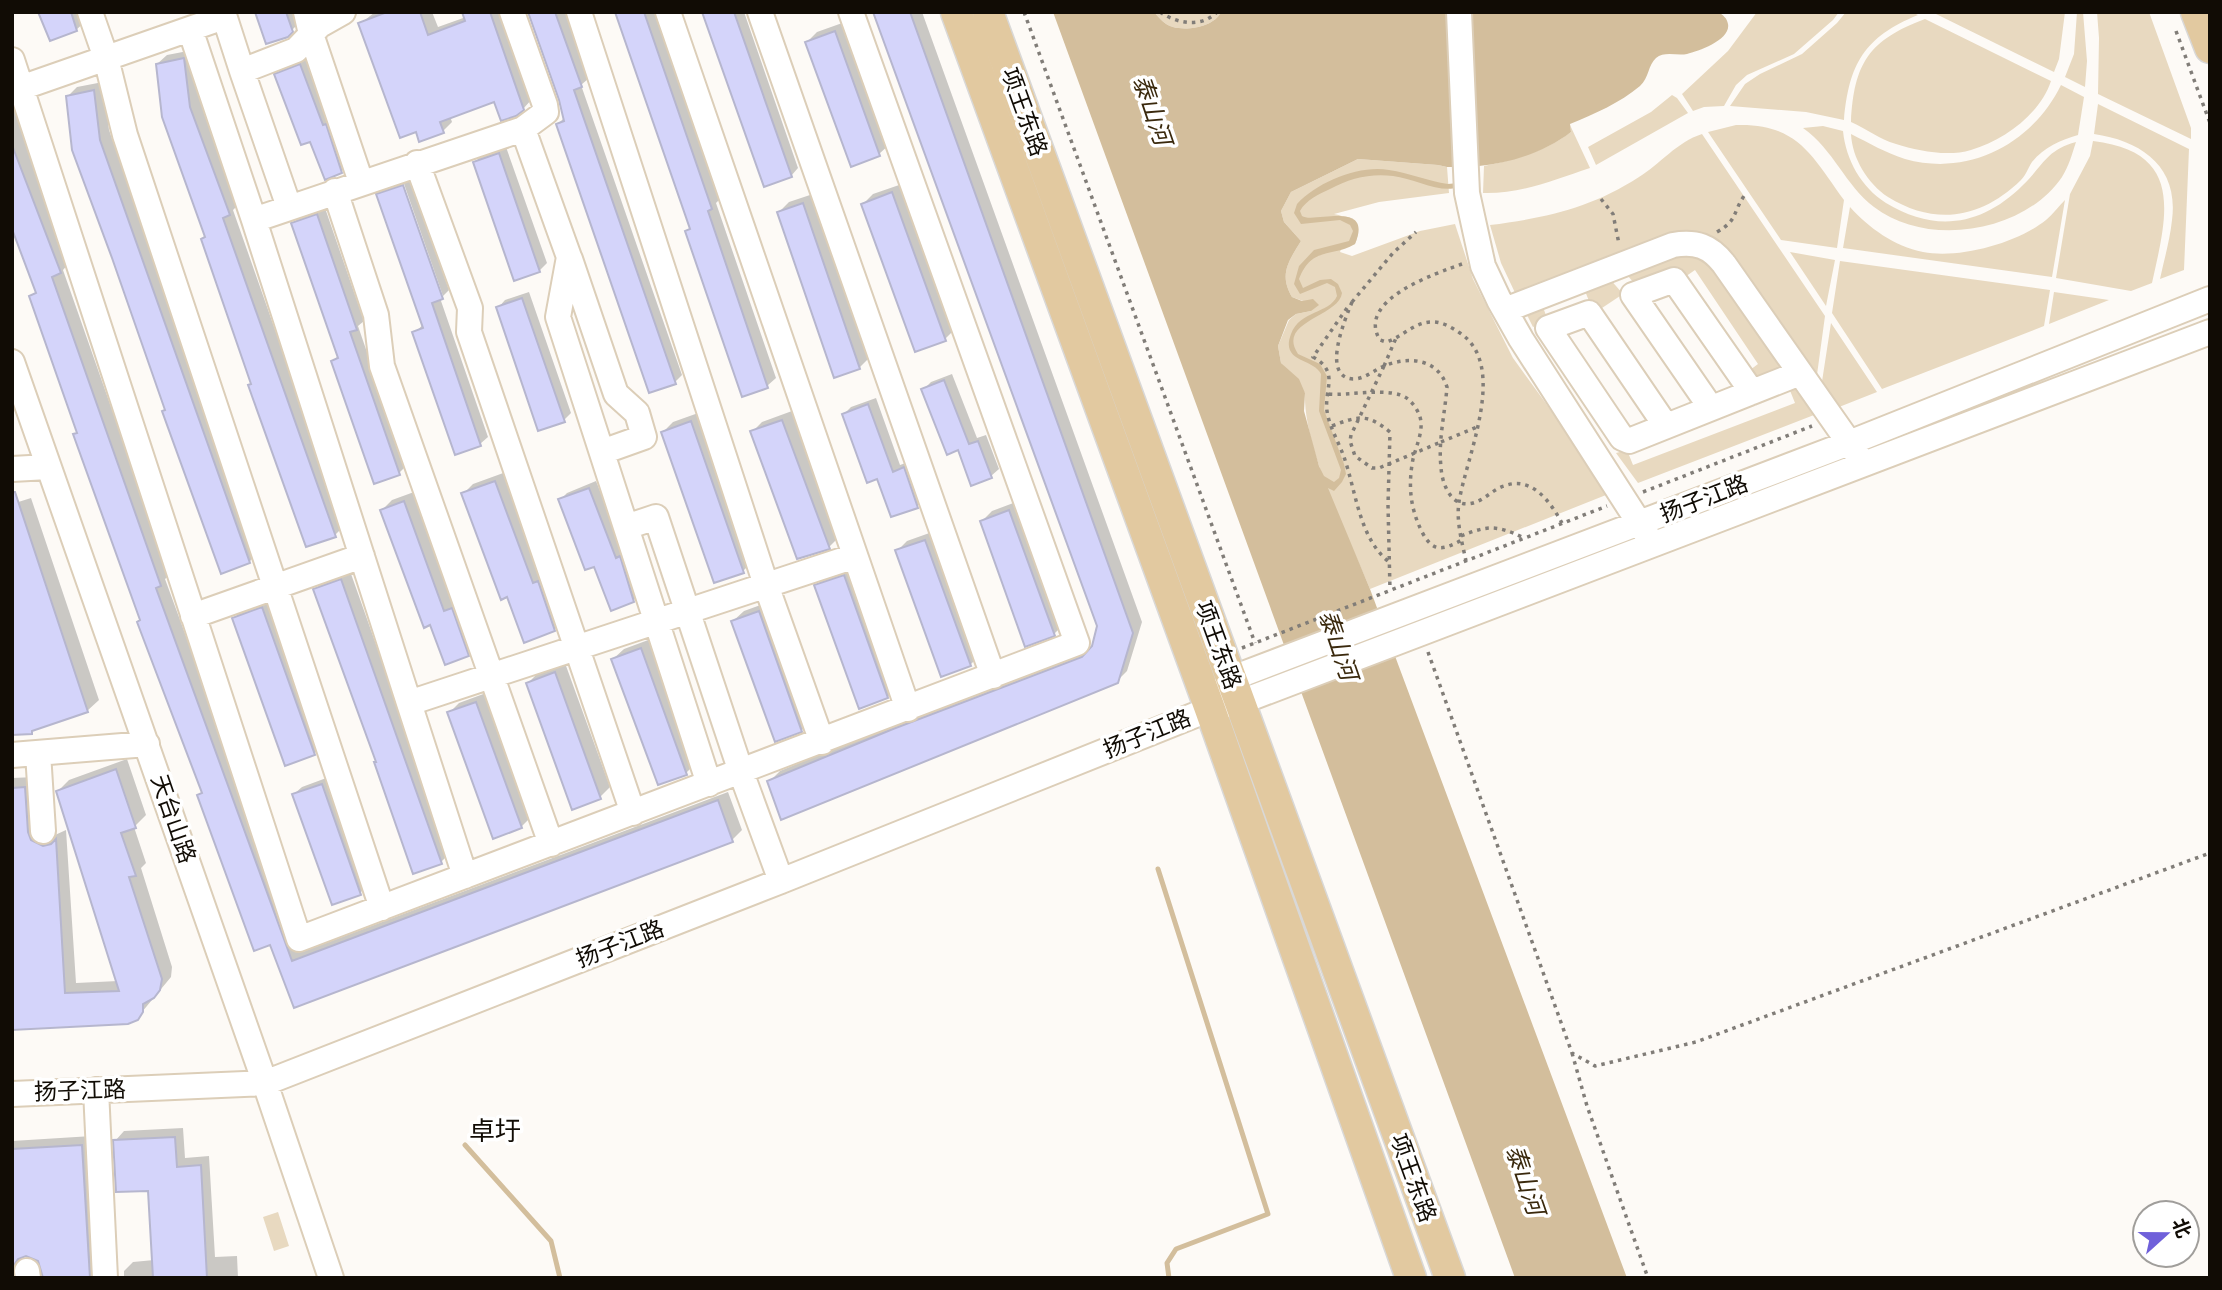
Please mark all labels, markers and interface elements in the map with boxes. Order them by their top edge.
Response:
street label: 项王东路 [996,64,1052,160]
water label: 泰山河 [1127,71,1178,152]
street label: 扬子江路 [1656,470,1752,528]
street label: 项王东路 [1190,597,1246,693]
water label: 泰山河 [1313,606,1364,687]
street label: 扬子江路 [1099,704,1195,764]
street label: 天台山路 [145,771,201,867]
street label: 扬子江路 [572,915,668,973]
street label: 扬子江路 [34,1076,126,1106]
district label: 卓圩 [469,1116,521,1147]
street label: 项王东路 [1385,1130,1441,1226]
water label: 泰山河 [1500,1141,1551,1222]
north arrow [2131,1199,2201,1269]
text: 北 [2167,1215,2195,1241]

